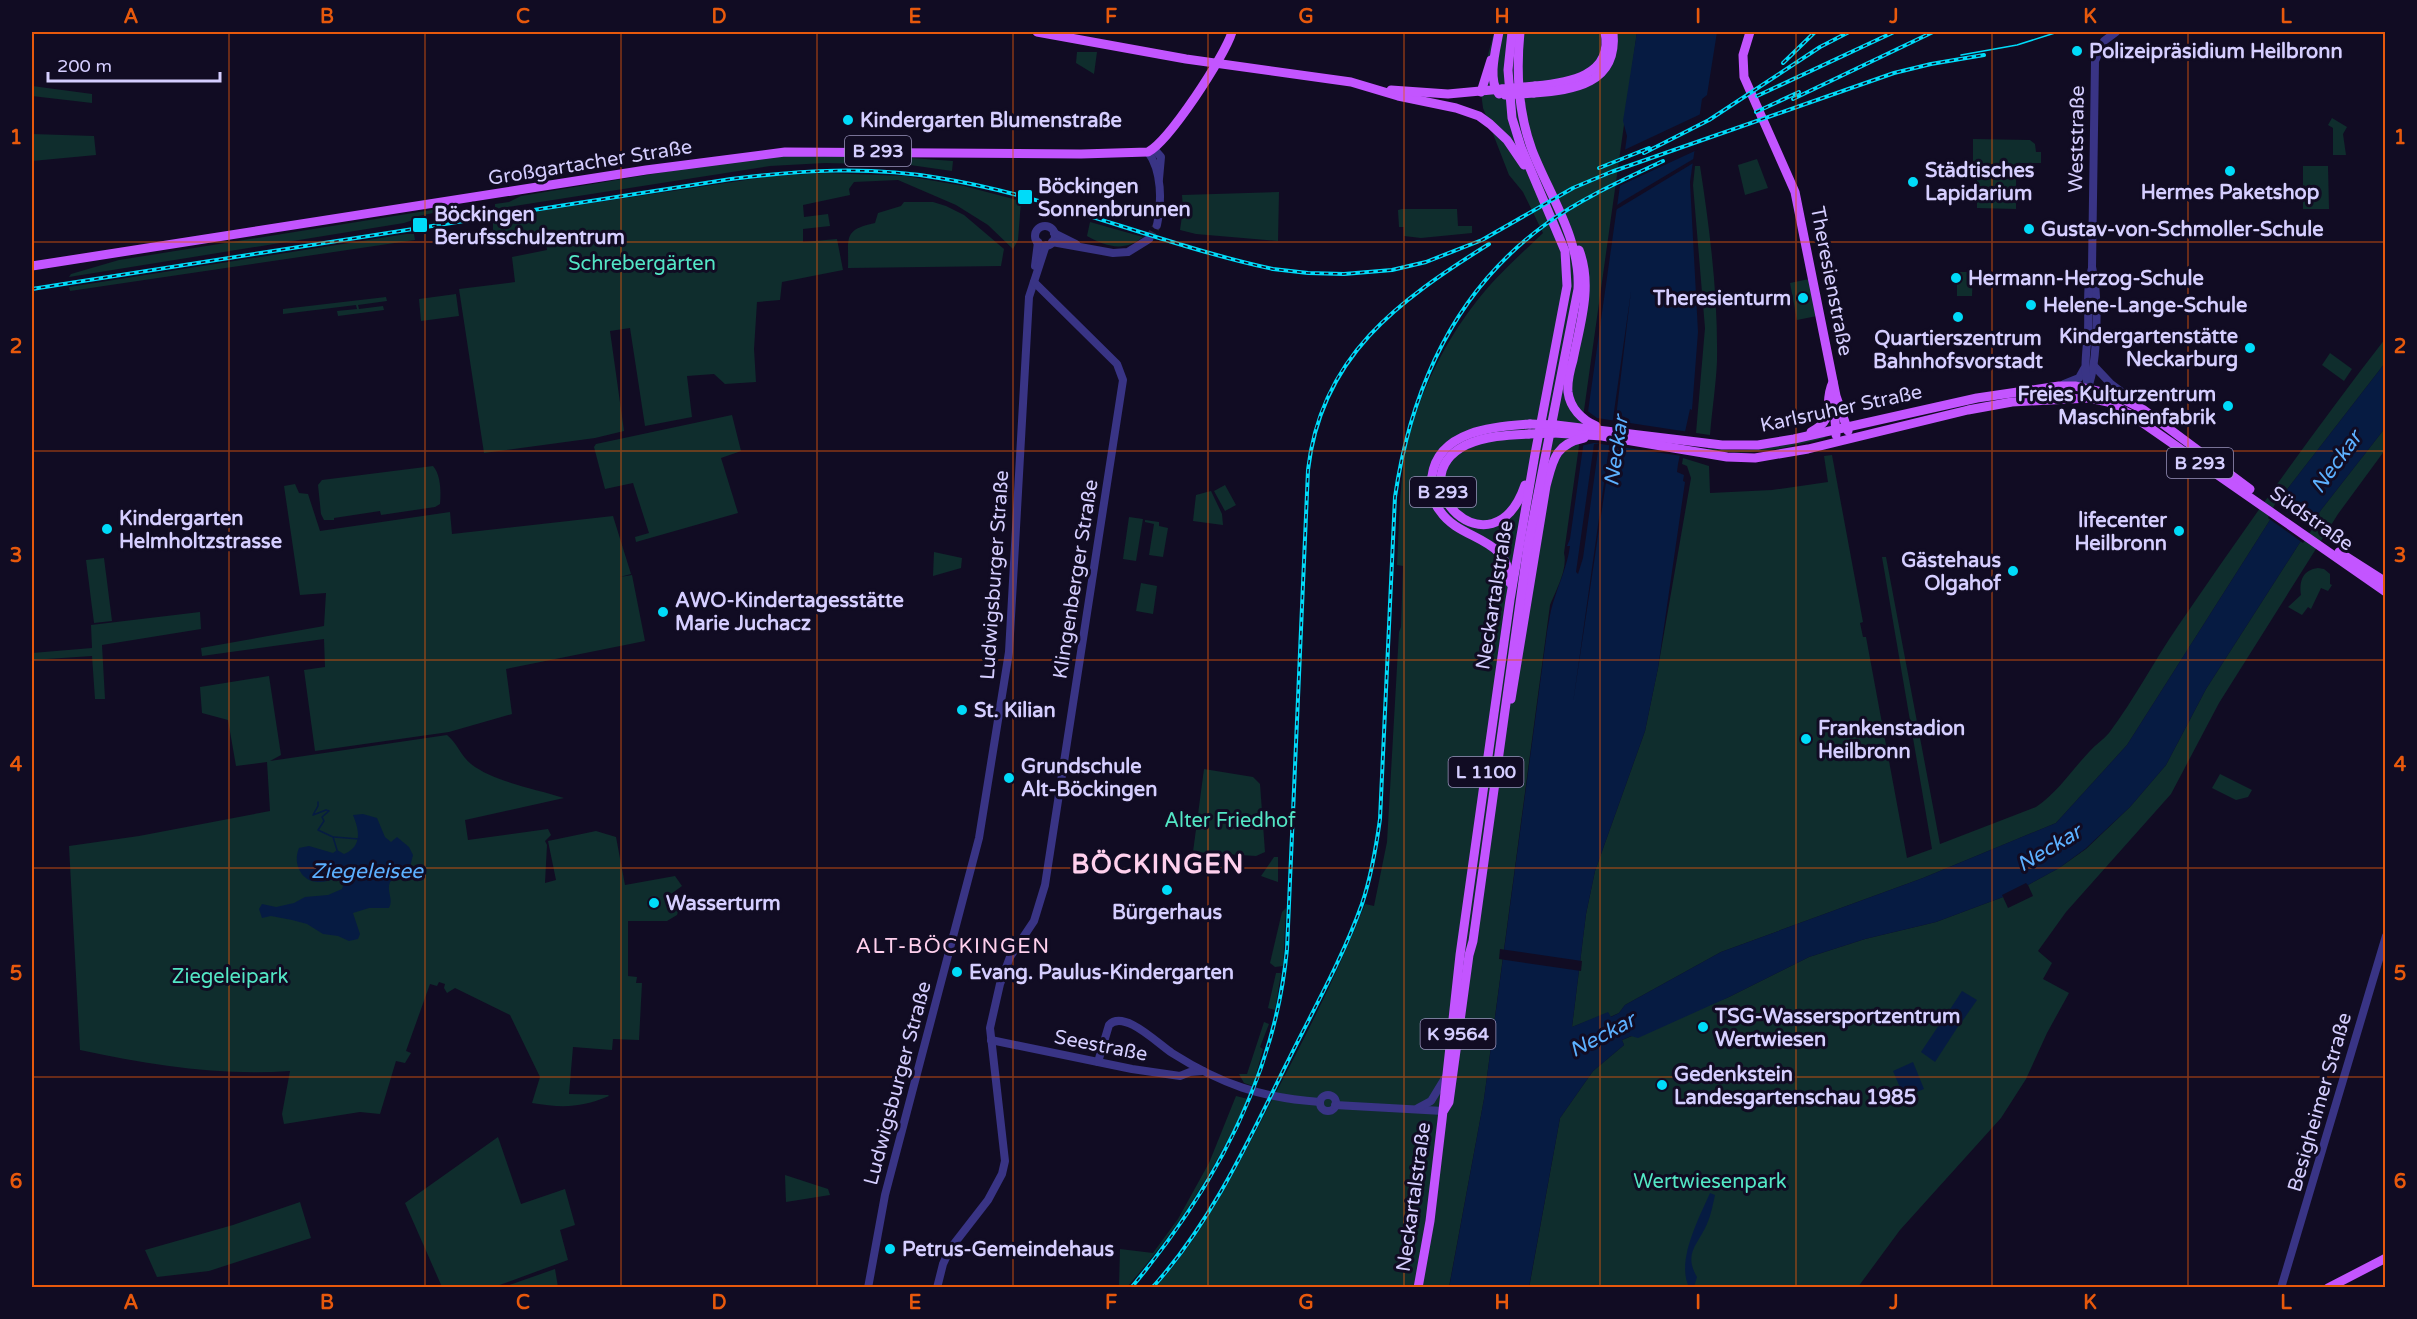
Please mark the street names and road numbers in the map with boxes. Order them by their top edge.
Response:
street label: Weststraße [2064,85,2090,193]
street label: Großgartacher Straße [486,135,694,191]
road number: B 293 [845,136,911,166]
street label: Theresienstraße [1805,204,1857,358]
street label: Karlsruher Straße [1758,380,1924,438]
road number: B 293 [2167,448,2233,478]
street label: Ludwigsburger Straße [976,469,1014,681]
road number: B 293 [1410,477,1476,507]
street label: Klingenberger Straße [1048,478,1104,681]
street label: Südstraße [2265,481,2358,556]
street label: Neckartalstraße [1471,519,1519,671]
road number: L 1100 [1448,757,1524,787]
street label: Ludwigsburger Straße [859,979,937,1188]
street label: Besigheimer Straße [2283,1010,2357,1195]
road number: K 9564 [1420,1019,1496,1049]
street label: Seestraße [1052,1025,1149,1067]
street label: Neckartalstraße [1392,1121,1436,1273]

